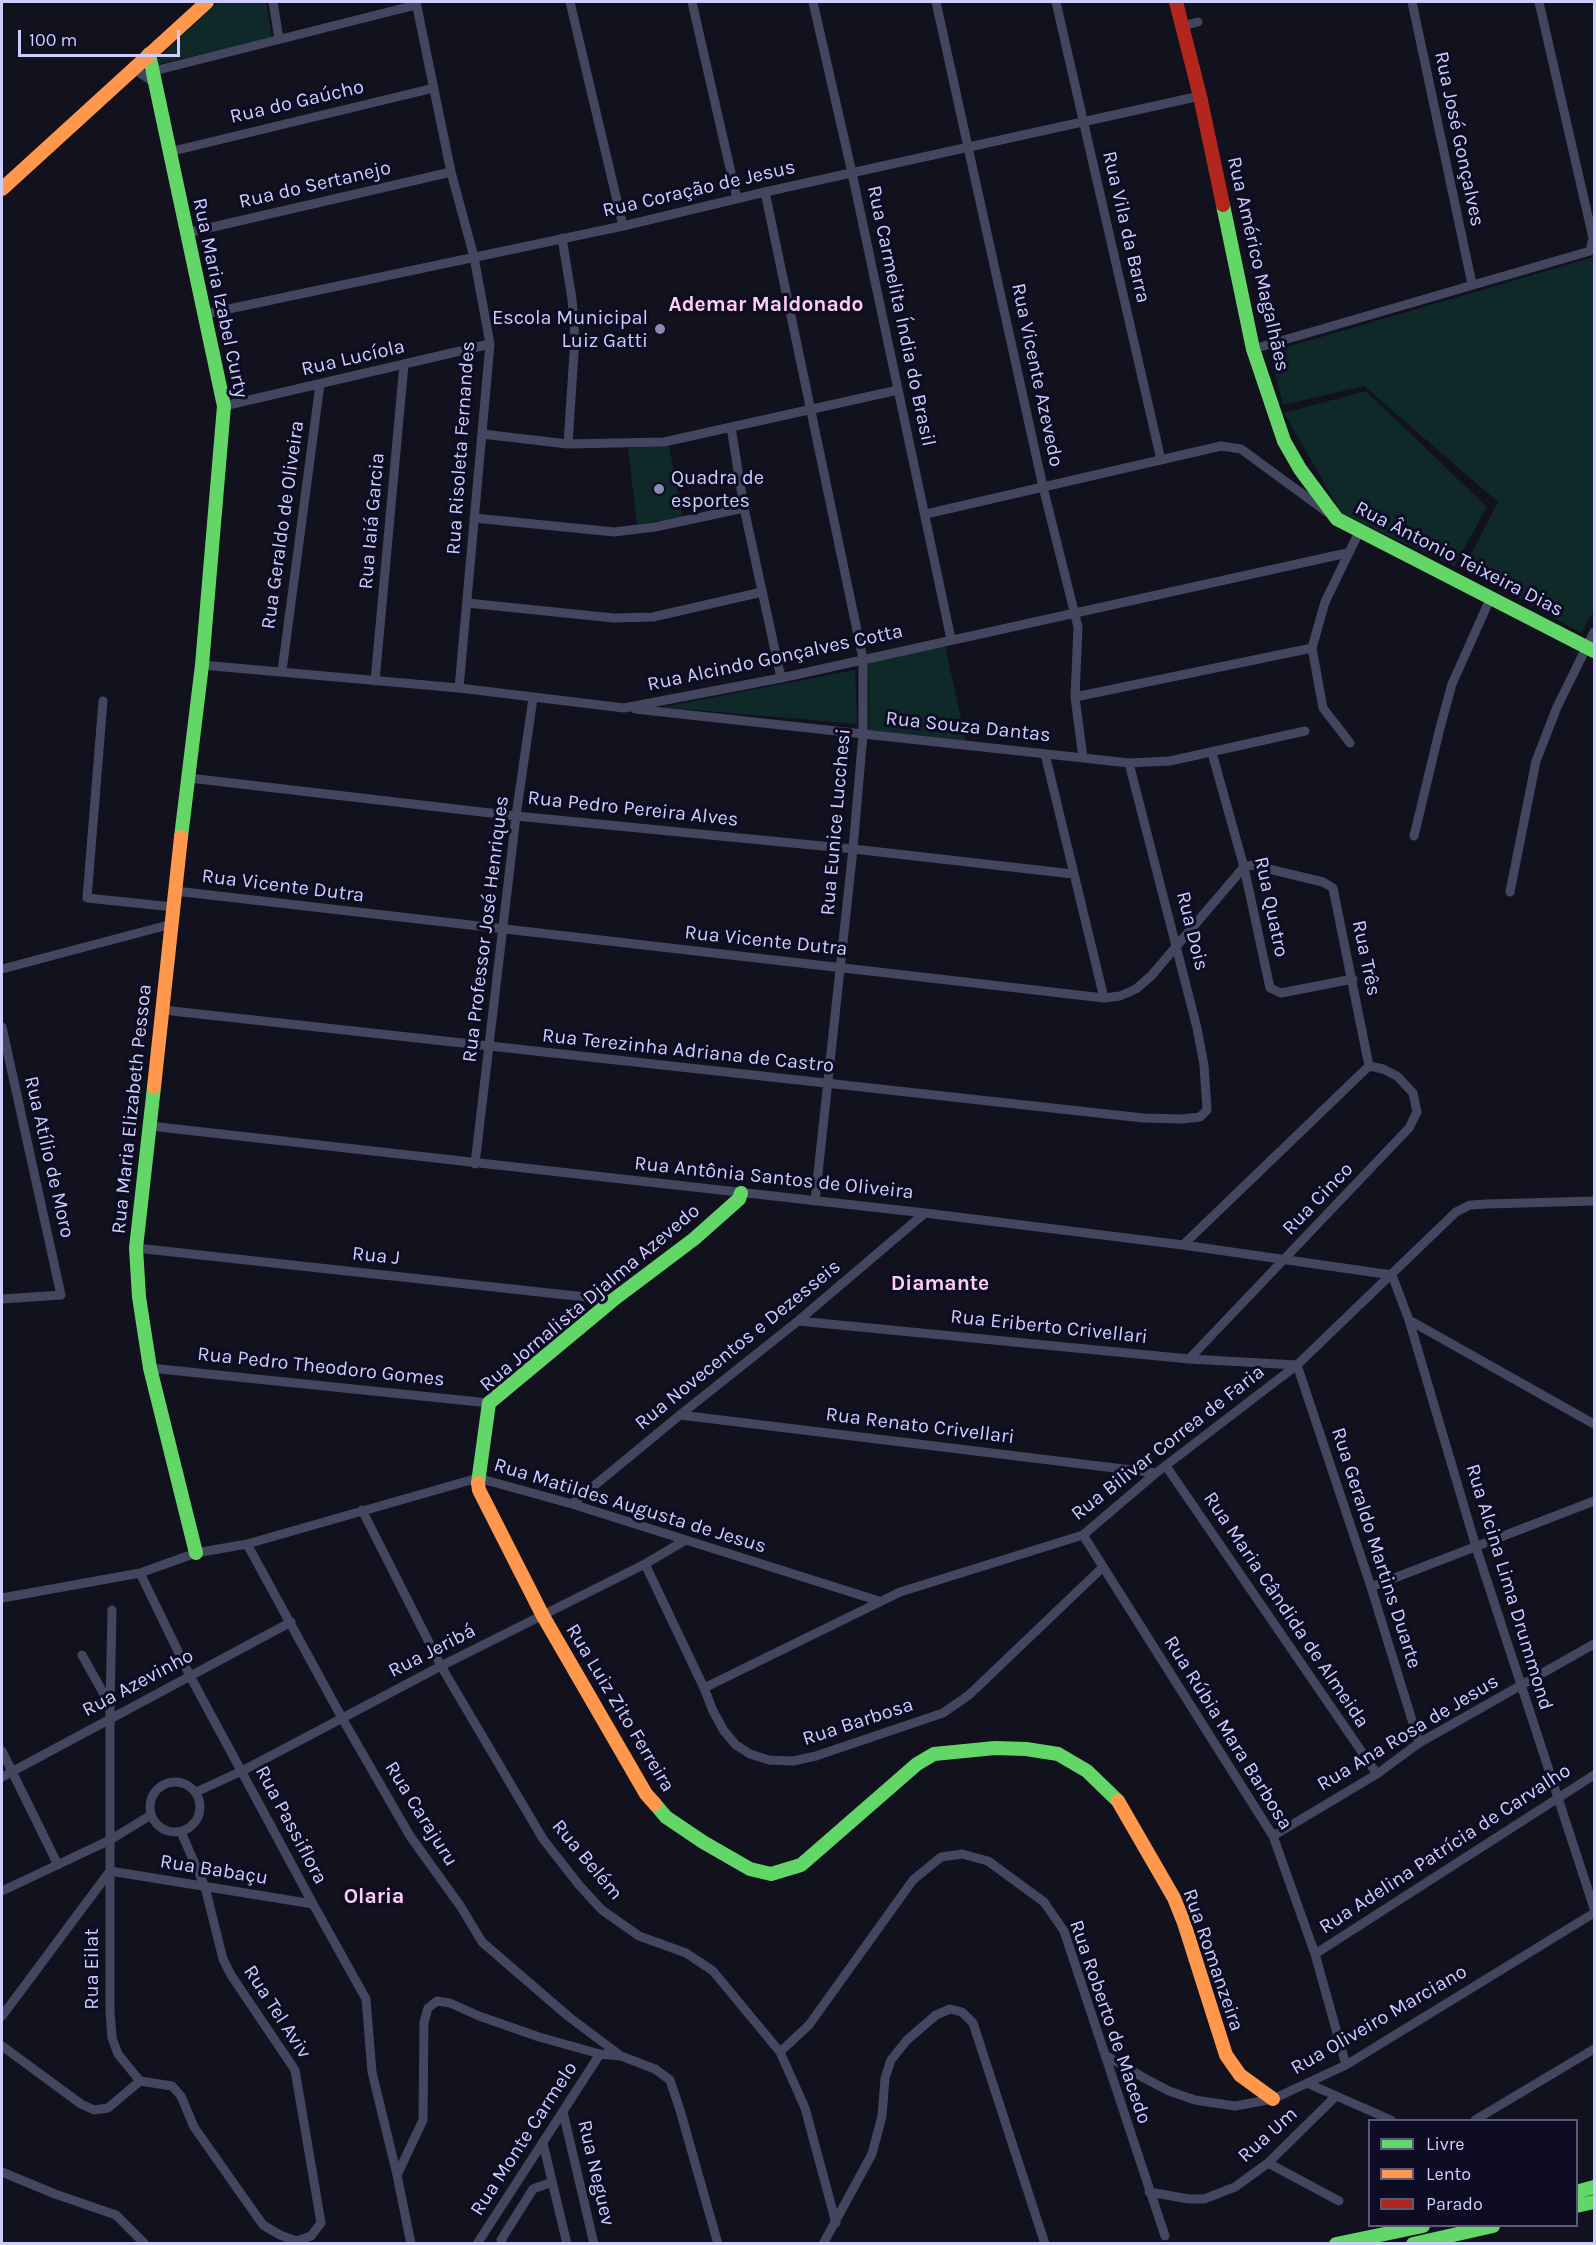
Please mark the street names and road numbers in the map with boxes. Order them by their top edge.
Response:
street label: Rua José Gonçalves [1429,49,1489,229]
street label: Rua do Gaúcho [228,75,366,129]
street label: Rua Vila da Barra [1097,149,1155,305]
street label: Rua Américo Magalhães [1222,154,1294,374]
street label: Rua Coração de Jesus [600,155,798,223]
street label: Rua do Sertanejo [237,156,393,214]
street label: Rua Carmelita Índia do Brasil [862,183,940,449]
street label: Rua Maria Izabel Curty [187,196,253,400]
street label: Rua Vicente Azevedo [1006,281,1068,469]
street label: Rua Lucíola [299,334,407,382]
street label: Rua Risoleta Fernandes [442,340,480,556]
street label: Rua Geraldo de Oliveira [256,419,310,631]
street label: Rua Iaiá Garcia [354,452,390,590]
street label: Rua Ântonio Teixeira Dias [1351,496,1567,622]
street label: Rua Alcindo Gonçalves Cotta [645,619,905,697]
street label: Rua Souza Dantas [884,706,1052,748]
street label: Rua Eunice Lucchesi [816,727,856,917]
street label: Rua Pedro Pereira Alves [526,786,740,832]
street label: Rua Professor José Henriques [458,794,514,1064]
street label: Rua Quatro [1249,855,1293,959]
street label: Rua Vicente Dutra [200,864,366,908]
street label: Rua Dois [1171,889,1213,973]
street label: Rua Três [1346,918,1386,998]
street label: Rua Vicente Dutra [683,921,849,961]
street label: Rua Maria Elizabeth Pessoa [107,983,157,1235]
street label: Rua Terezinha Adriana de Castro [541,1024,835,1078]
street label: Rua Atílio de Moro [19,1074,79,1240]
street label: Rua Antônia Santos de Oliveira [633,1151,915,1205]
street label: Rua Cinco [1278,1158,1358,1240]
street label: Rua Jornalista Djalma Azevedo [475,1199,705,1397]
street label: Rua J [351,1242,401,1270]
street label: Rua Novecentos e Dezesseis [630,1255,846,1435]
street label: Rua Eriberto Crivellari [949,1305,1149,1349]
street label: Rua Pedro Theodoro Gomes [196,1342,446,1392]
street label: Rua Bilivar Correa de Faria [1066,1360,1270,1526]
street label: Rua Renato Crivellari [824,1403,1016,1449]
street label: Rua Geraldo Martins Duarte [1326,1424,1426,1672]
street label: Rua Matildes Augusta de Jesus [491,1453,769,1559]
street label: Rua Alcina Lima Drummond [1460,1461,1558,1713]
street label: Rua Maria Cândida de Almeida [1198,1487,1374,1733]
street label: Rua Jeribá [384,1619,480,1683]
street label: Rua Luiz Zito Ferreira [560,1620,680,1796]
street label: Rua Rúbia Mara Barbosa [1158,1632,1298,1834]
street label: Rua Azevinho [78,1644,198,1722]
street label: Rua Ana Rosa de Jesus [1313,1669,1503,1797]
street label: Rua Barbosa [800,1693,916,1751]
street label: Rua Carajuru [379,1757,463,1871]
street label: Rua Adelina Patrícia de Carvalho [1315,1759,1575,1939]
street label: Rua Passiflora [250,1762,332,1888]
street label: Rua Belém [547,1815,627,1905]
street label: Rua Babaçu [158,1850,270,1890]
street label: Rua Romanzeira [1177,1886,1249,2034]
street label: Rua Roberto de Macedo [1064,1917,1156,2127]
street label: Rua Eilat [80,1928,104,2010]
street label: Rua Oliveiro Marciano [1287,1960,1471,2080]
street label: Rua Tel Aviv [238,1961,316,2063]
street label: Rua Monte Carmelo [465,2058,583,2220]
street label: Rua Um [1233,2102,1303,2168]
street label: Rua Neguev [572,2118,620,2228]

